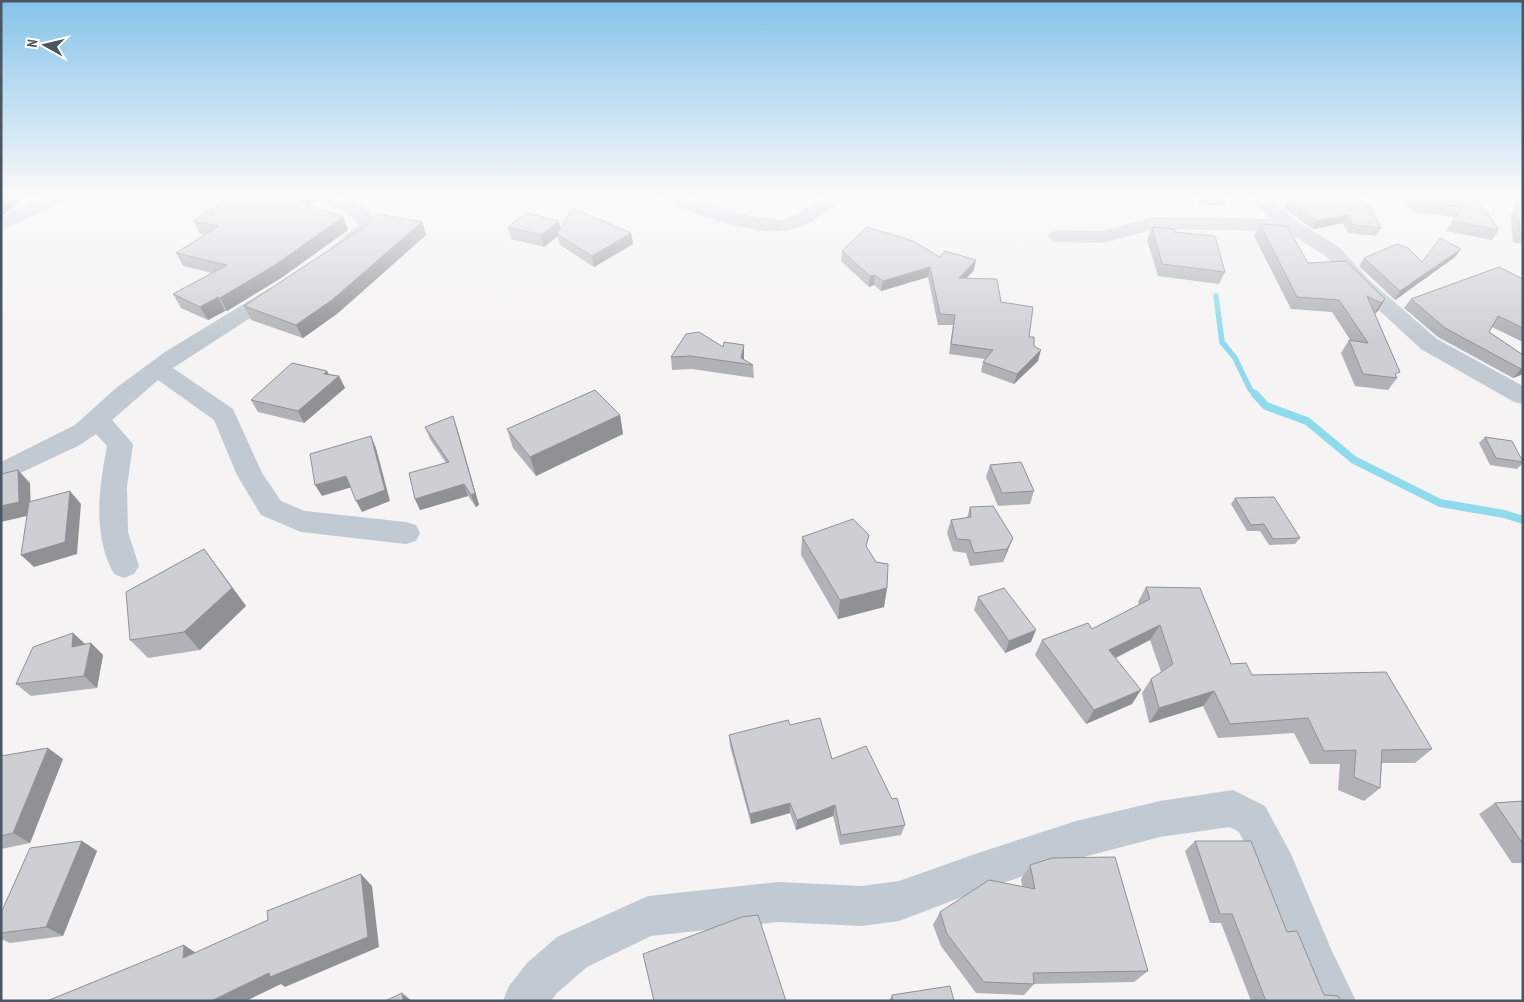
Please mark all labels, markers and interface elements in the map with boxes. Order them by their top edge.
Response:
north arrow [20,20,70,70]
text: N [23,38,42,48]

